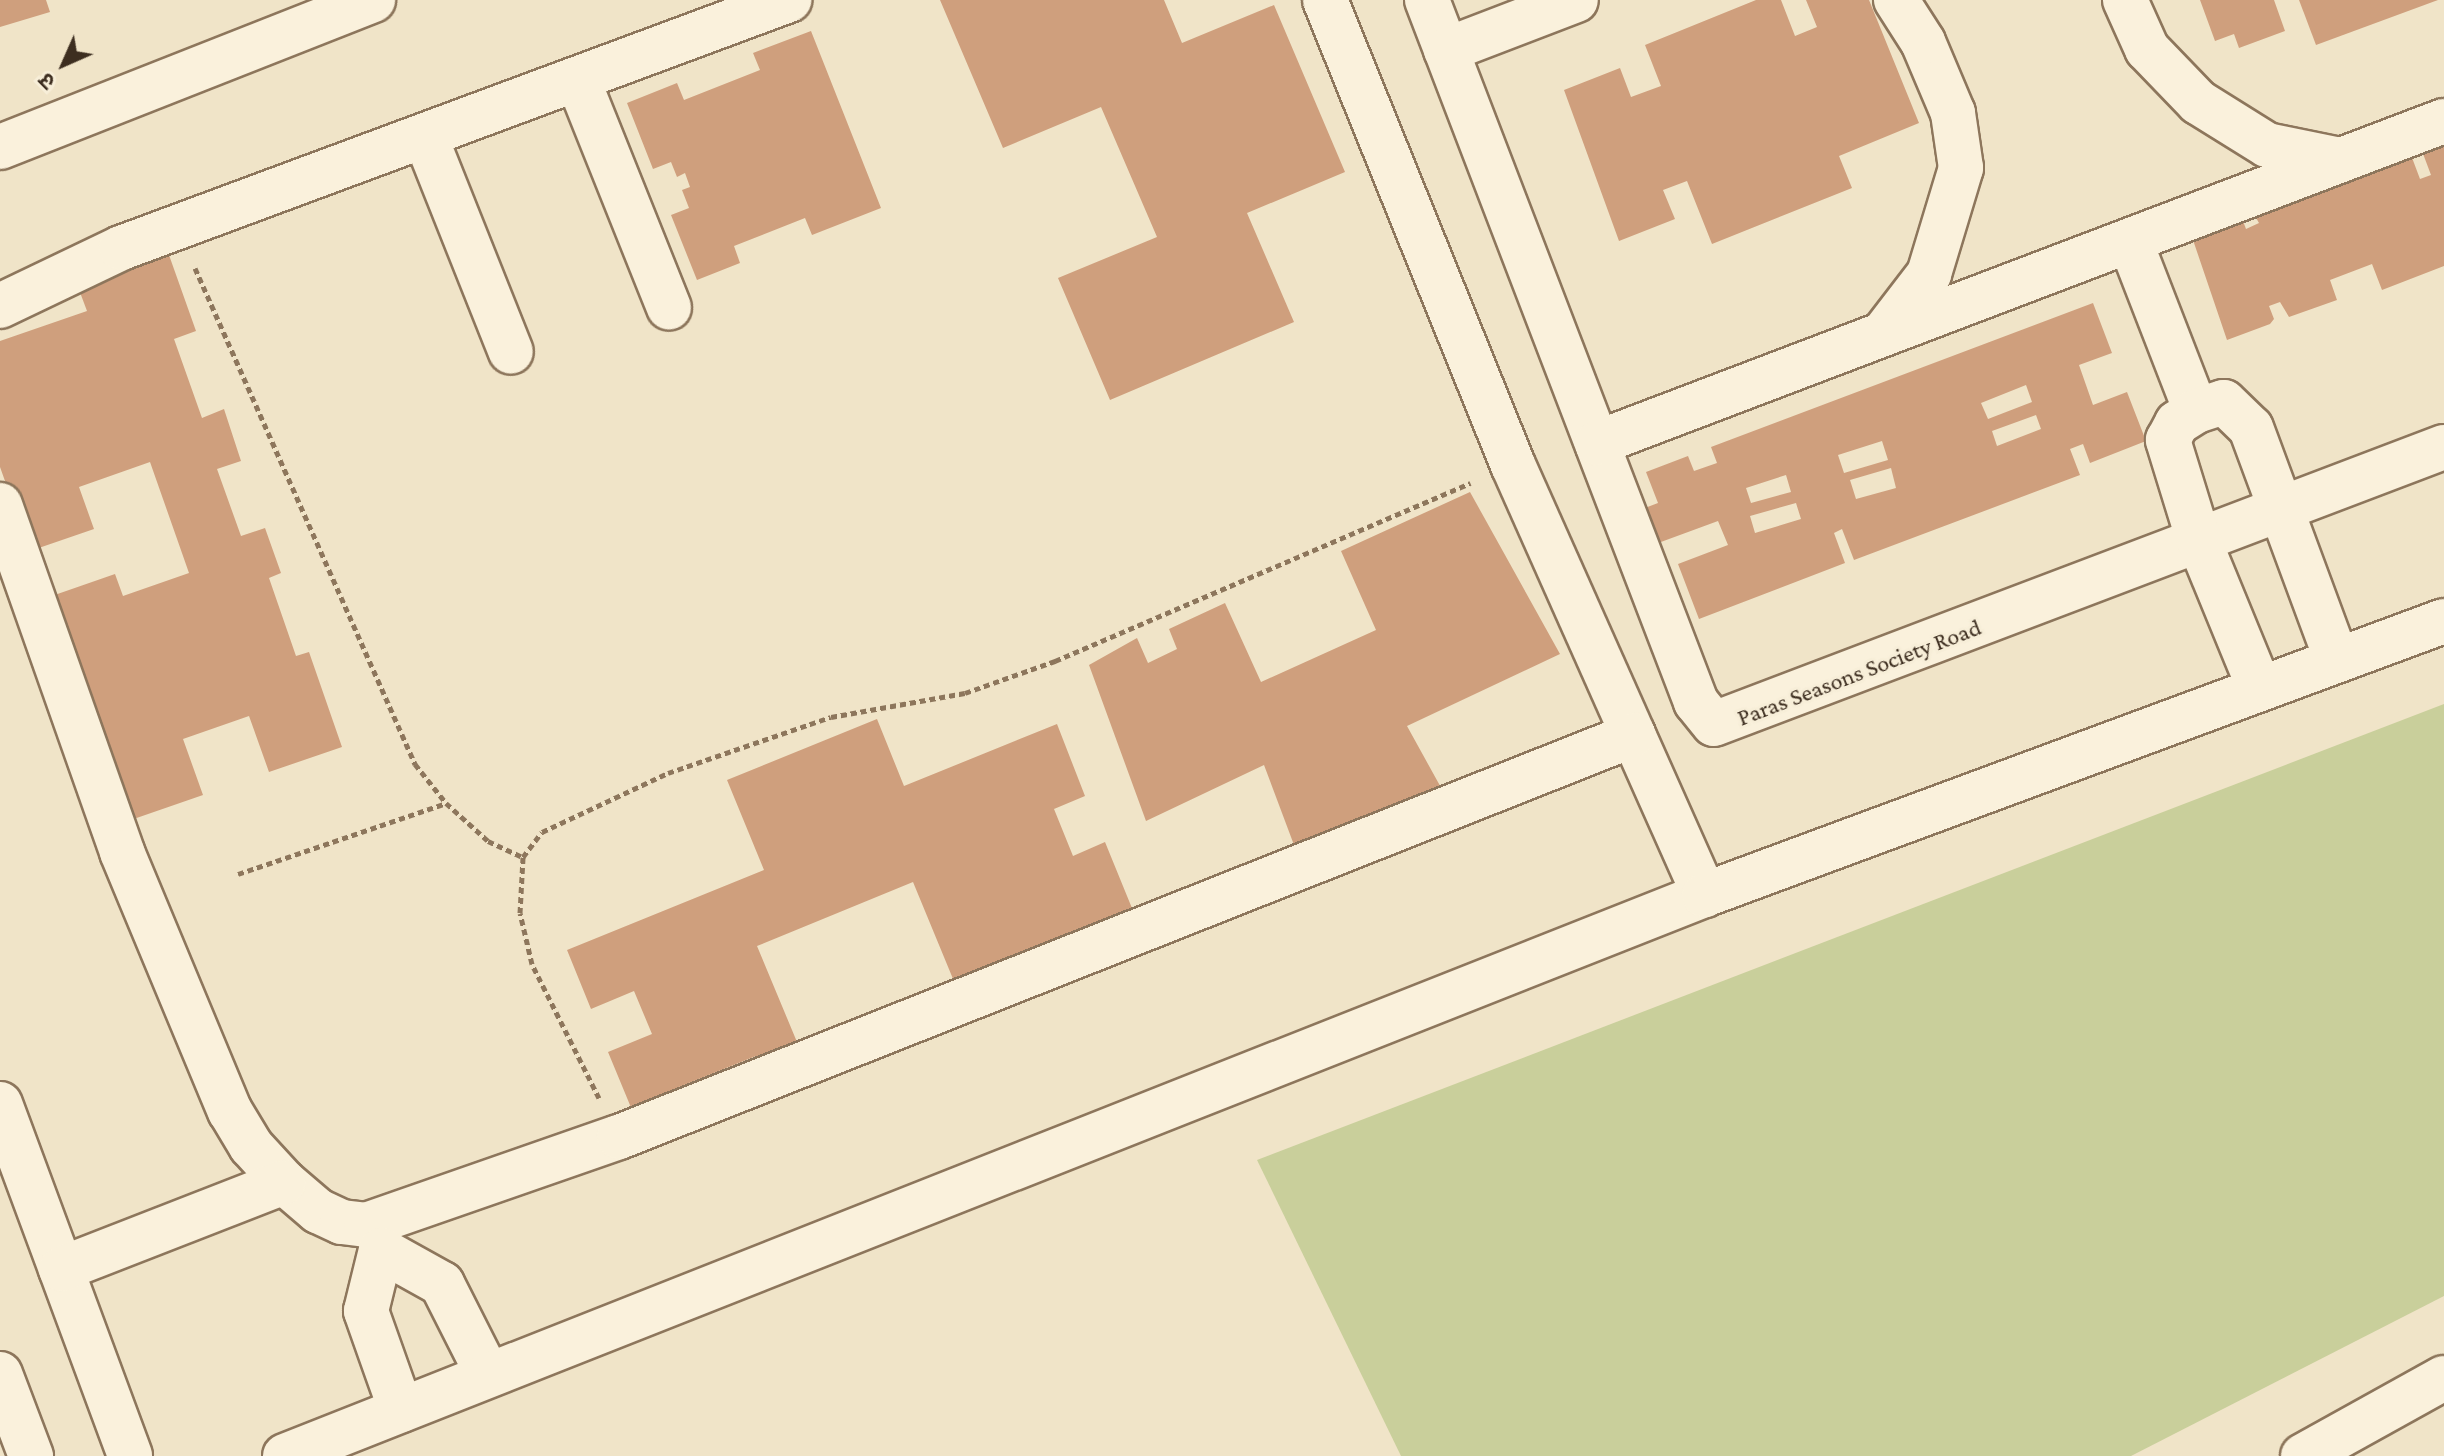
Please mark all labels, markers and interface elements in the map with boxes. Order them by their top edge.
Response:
north arrow [24,24,104,104]
text: उ [33,68,60,95]
street label: Paras Seasons Society Road [1733,612,1985,732]

